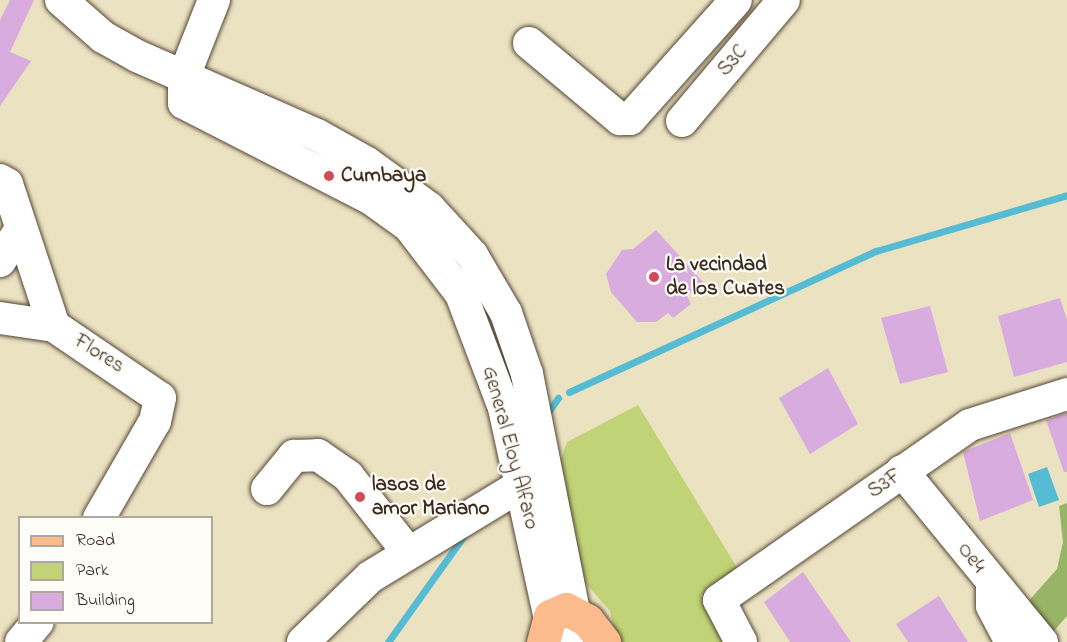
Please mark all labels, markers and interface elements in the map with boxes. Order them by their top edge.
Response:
street label: S3C [713,40,753,82]
place label: Cumbaya [341,163,426,189]
marker: Cumbaya [322,169,336,183]
place label: La vecindad de los Cuates [666,252,785,302]
marker: La vecindad de los Cuates [647,270,661,284]
street label: Flores [69,329,129,379]
street label: General Eloy Alfaro [476,364,544,532]
street label: S3F [863,463,907,505]
place label: lasos de amor Mariano [372,472,489,522]
marker: lasos de amor Mariano [353,490,367,504]
legend [18,516,213,624]
text: Road [76,528,115,554]
street label: Oe4 [951,538,991,578]
text: Park [76,558,109,584]
text: Building [76,588,135,614]

